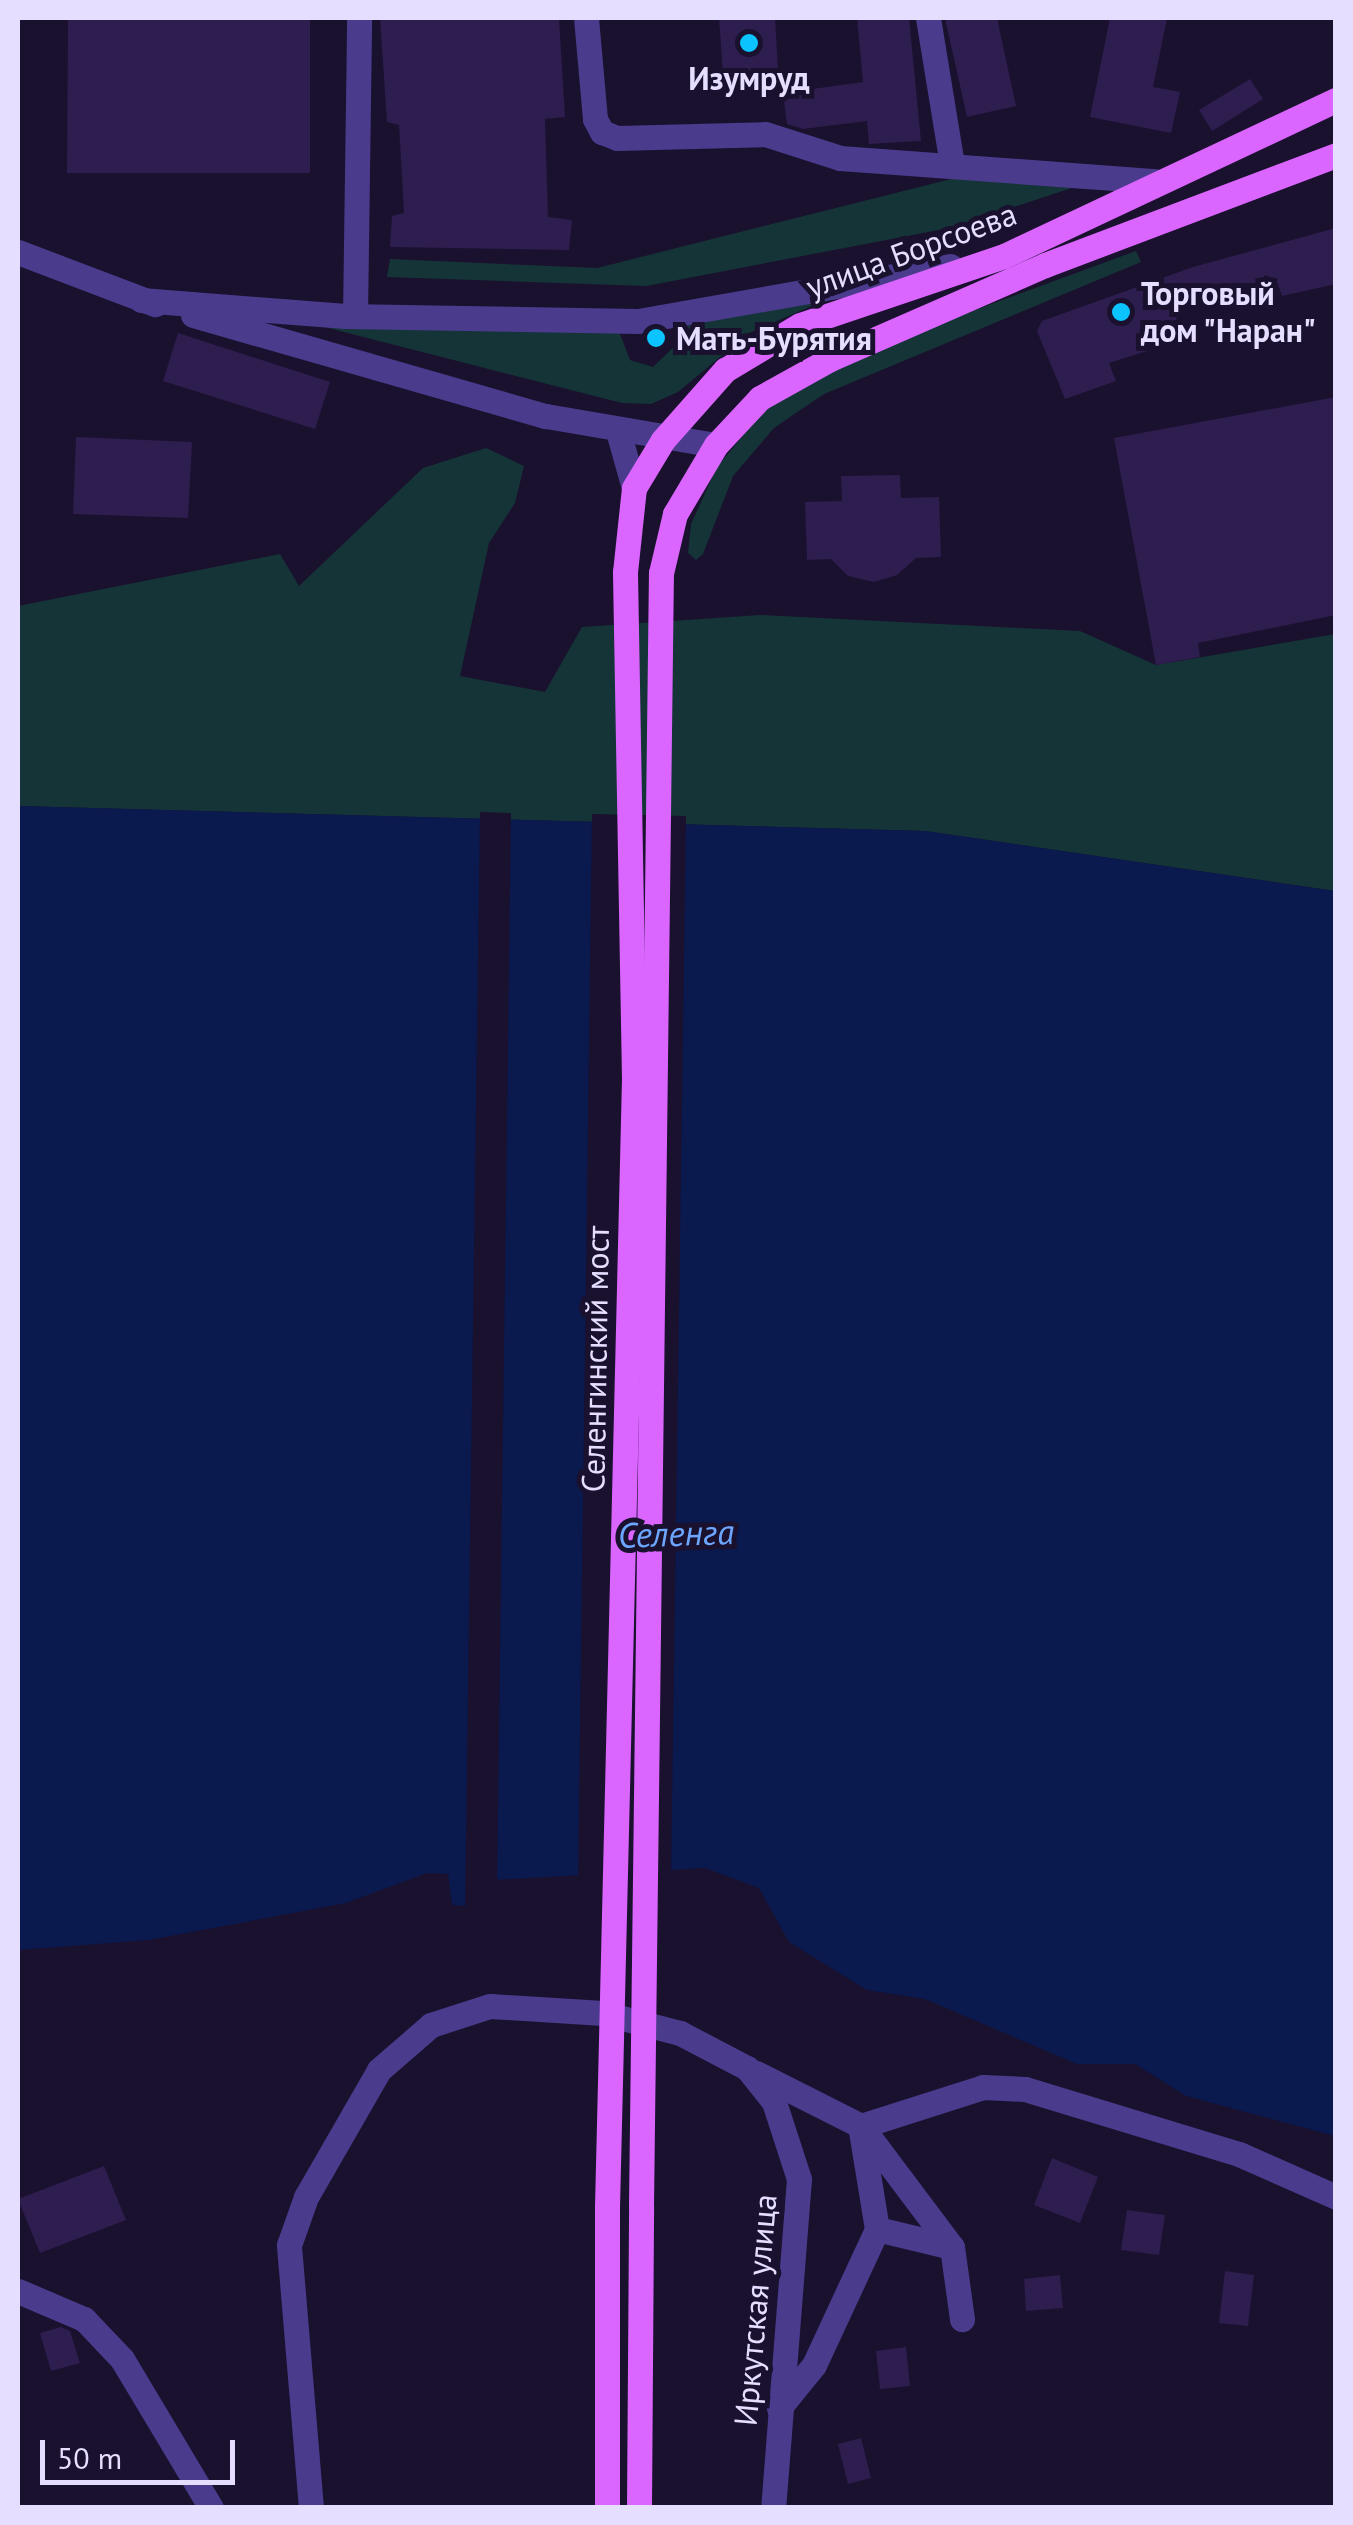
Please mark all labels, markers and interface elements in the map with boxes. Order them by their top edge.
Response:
marker: Изумруд [738,32,760,54]
place label: Изумруд [688,59,810,97]
street label: улица Борсоева [801,194,1021,306]
place label: Торговый дом "Наран" [1141,275,1319,350]
marker: Торговый дом "Наран" [1110,301,1132,323]
place label: Мать-Бурятия [676,319,872,357]
marker: Мать-Бурятия [645,327,667,349]
street label: Селенгинский мост [573,1225,617,1493]
water label: Селенга [617,1510,735,1556]
street label: Иркутская улица [726,2193,784,2427]
scale bar [45,2420,240,2482]
text: 50 m [57,2438,122,2477]

